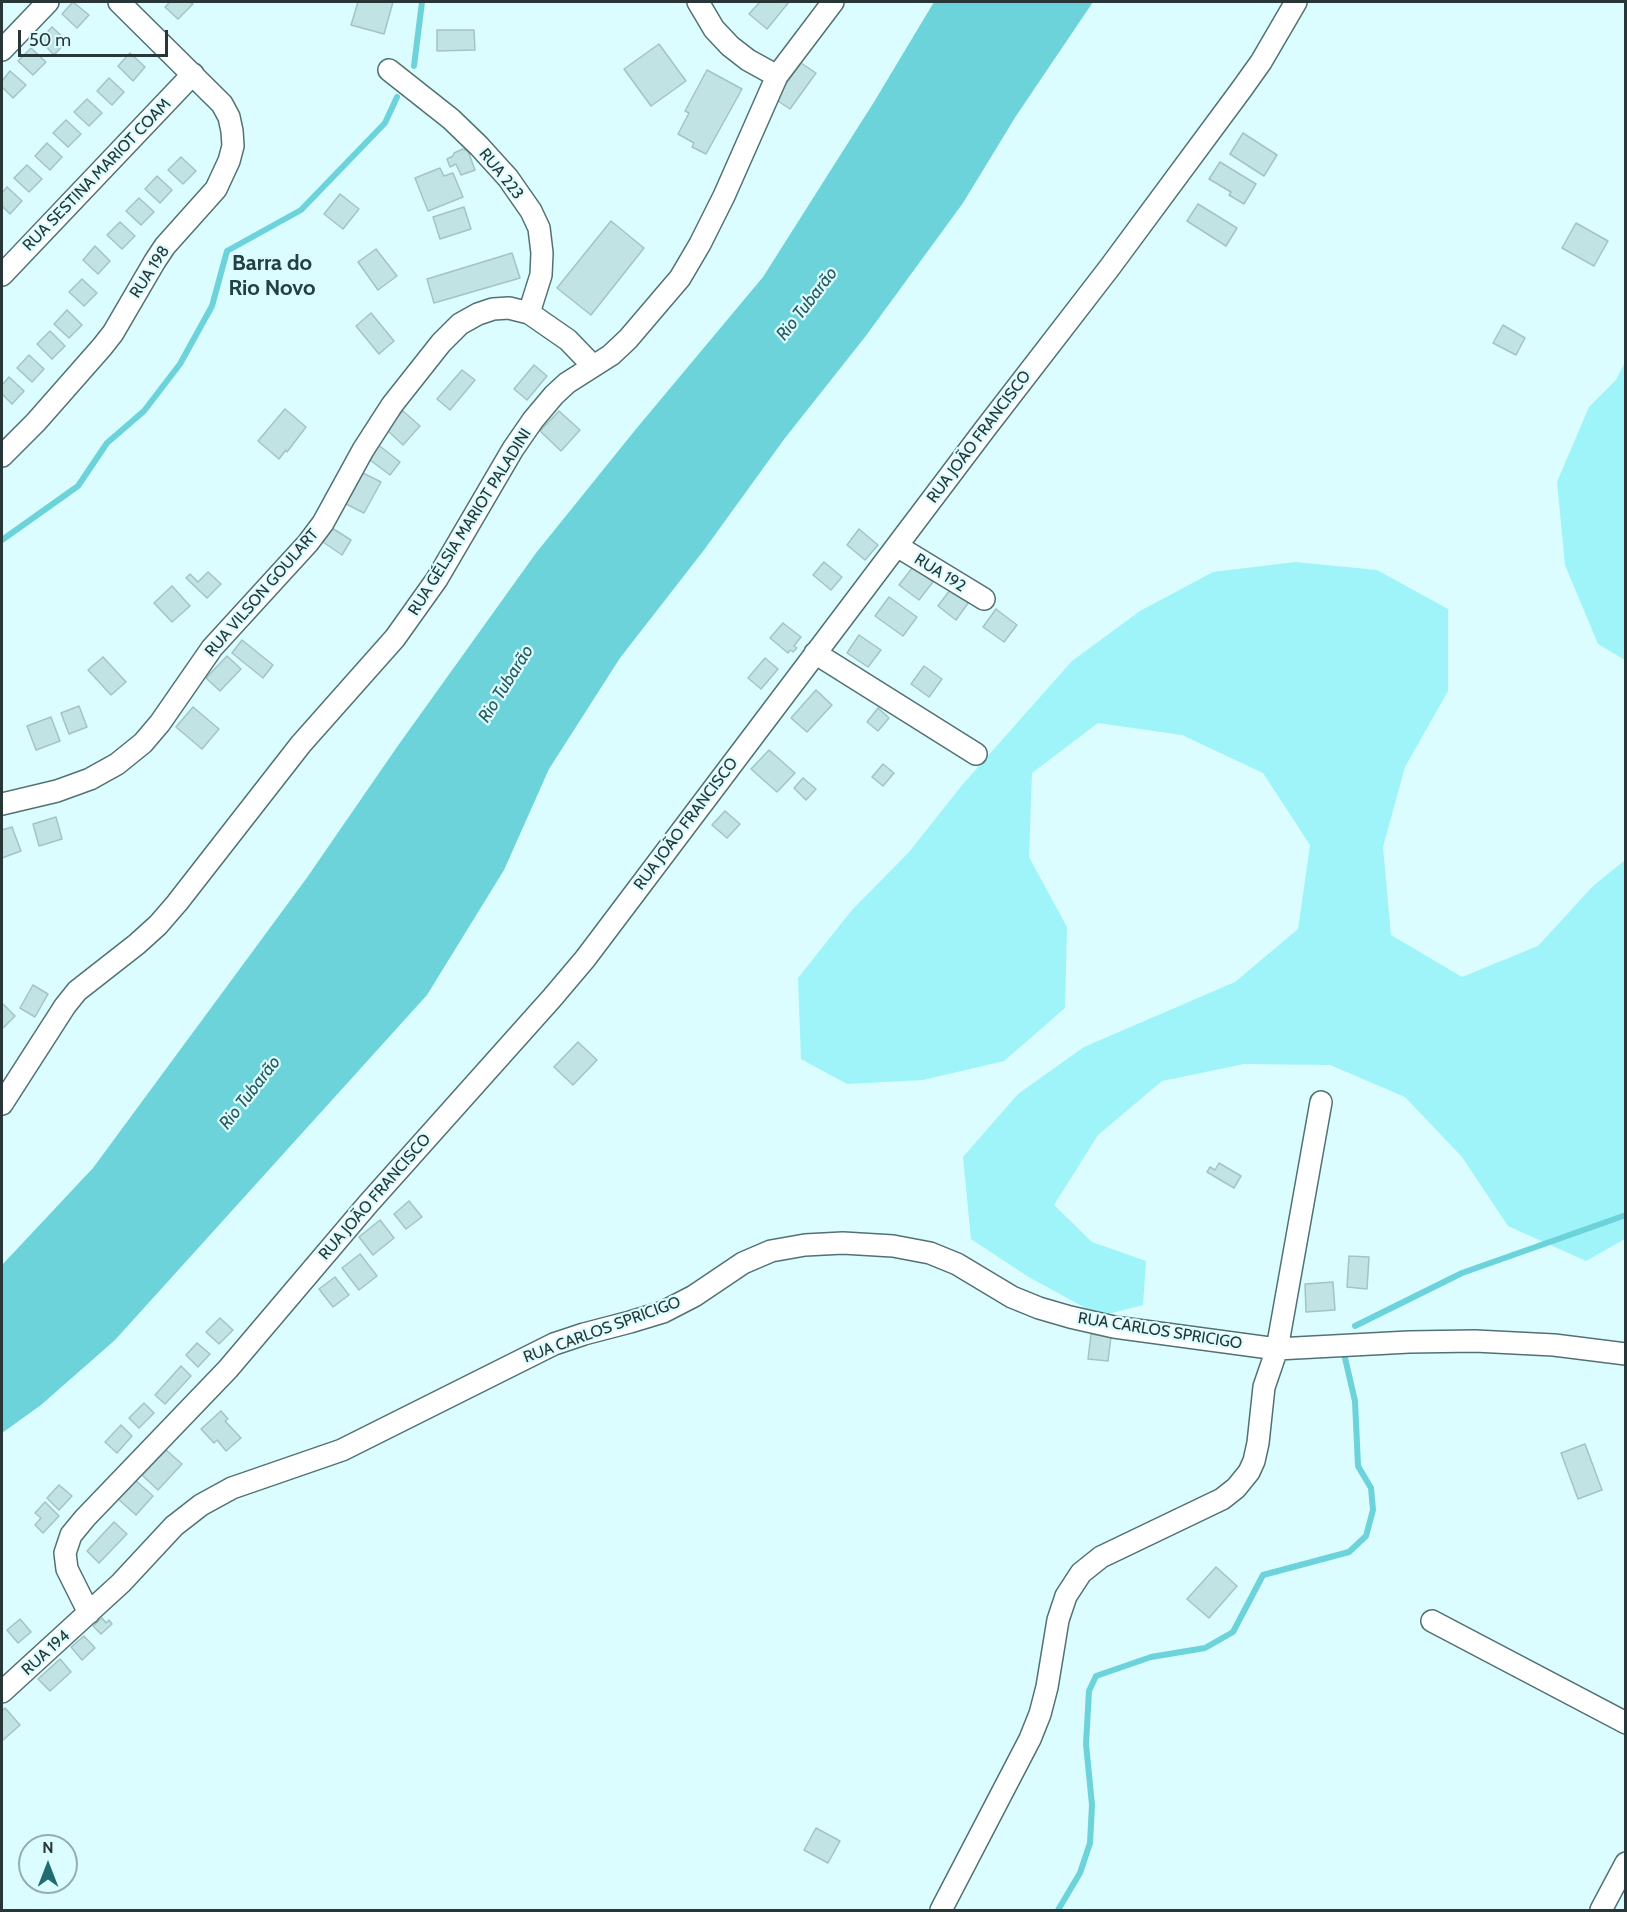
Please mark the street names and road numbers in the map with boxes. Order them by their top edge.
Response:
street label: RUA SESTINA MARIOT COAM [19,95,175,255]
street label: RUA 223 [475,145,527,203]
street label: RUA 198 [126,242,174,302]
street label: RUA JOÃO FRANCISCO [923,367,1035,507]
street label: RUA GÉLSIA MARIOT PALADINI [404,425,536,619]
street label: RUA VILSON GOULART [201,525,323,661]
street label: RUA 192 [911,550,969,596]
street label: RUA JOÃO FRANCISCO [630,754,742,894]
street label: RUA JOÃO FRANCISCO [315,1130,435,1264]
street label: RUA CARLOS SPRICIGO [521,1293,683,1367]
street label: RUA CARLOS SPRICIGO [1077,1309,1243,1353]
street label: RUA 194 [18,1626,74,1680]

